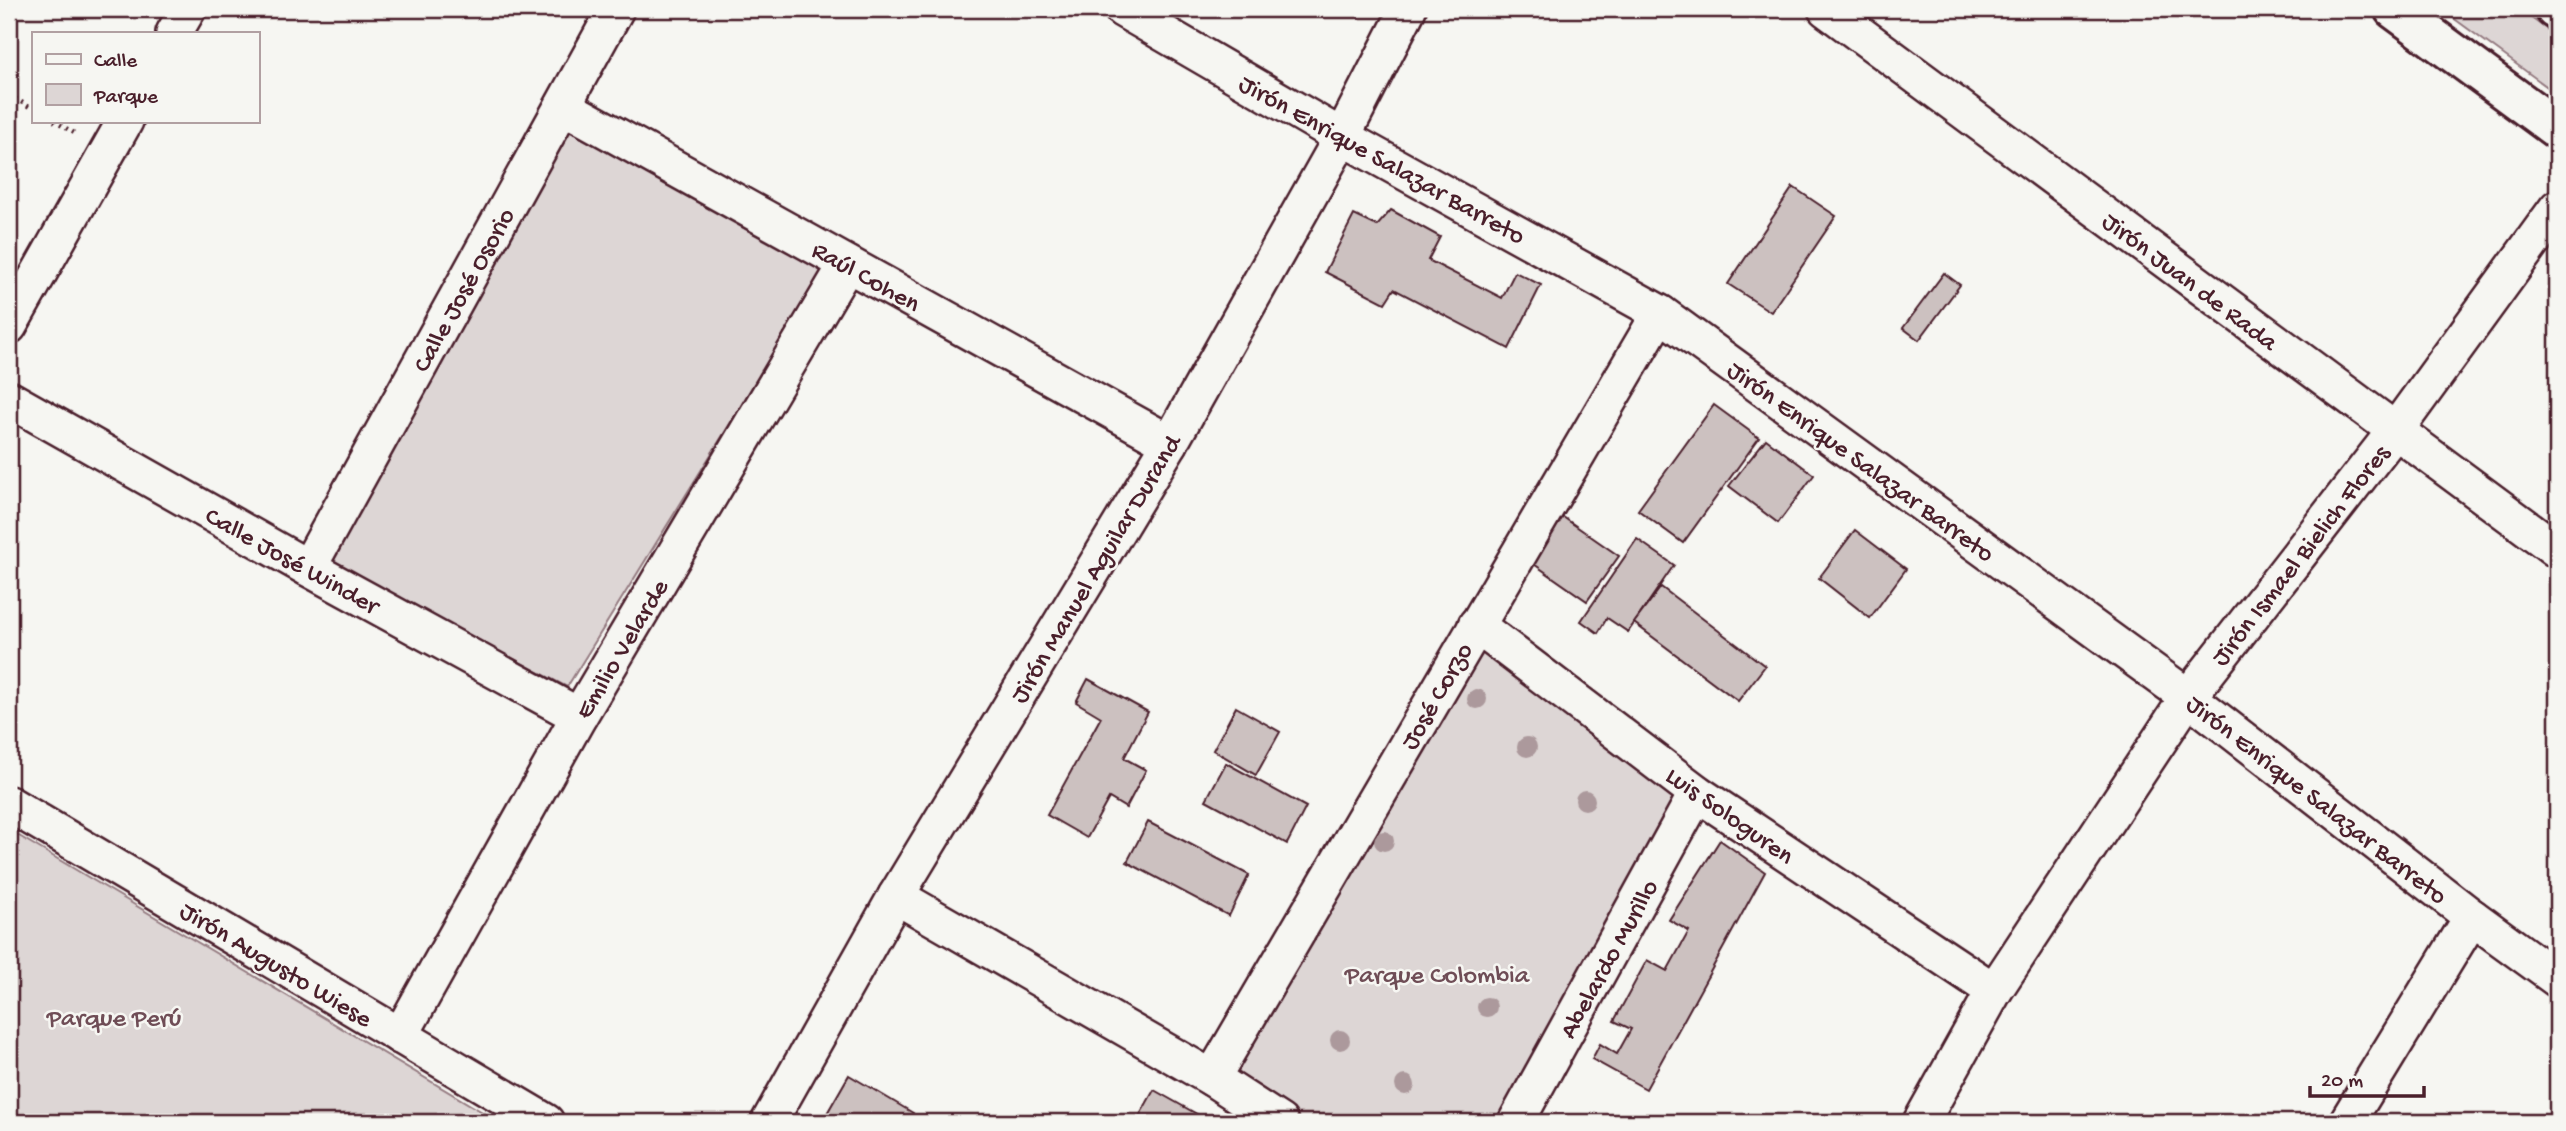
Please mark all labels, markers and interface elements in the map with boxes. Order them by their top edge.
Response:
legend [32,32,259,122]
text: Calle [94,50,138,75]
street label: Jirón Enrique Salazar Barreto [1232,70,1530,254]
text: Parque [93,86,159,111]
street label: Calle José Osorio [408,204,524,379]
street label: Jirón Juan de Rada [2094,207,2284,361]
street label: Raúl Cohen [805,236,925,322]
street label: Jirón Enrique Salazar Barreto [1720,356,1999,571]
street label: Jirón Manuel Aguilar Durand [1006,429,1191,710]
street label: Jirón Ismael Bielich Flores [2207,439,2399,674]
street label: Calle José Winder [198,502,386,625]
street label: Emilio Velarde [570,574,678,726]
street label: José Corzo [1396,638,1482,756]
street label: Jirón Enrique Salazar Barreto [2178,690,2452,913]
street label: Luis Sologuren [1658,762,1799,874]
street label: Abelardo Murillo [1555,875,1667,1045]
street label: Jirón Augusto Wiese [173,897,377,1037]
park label: Parque Colombia [1344,962,1531,993]
park label: Parque Perú [46,1005,181,1036]
scale bar [2310,1054,2424,1098]
text: 20 m [2321,1070,2363,1095]

